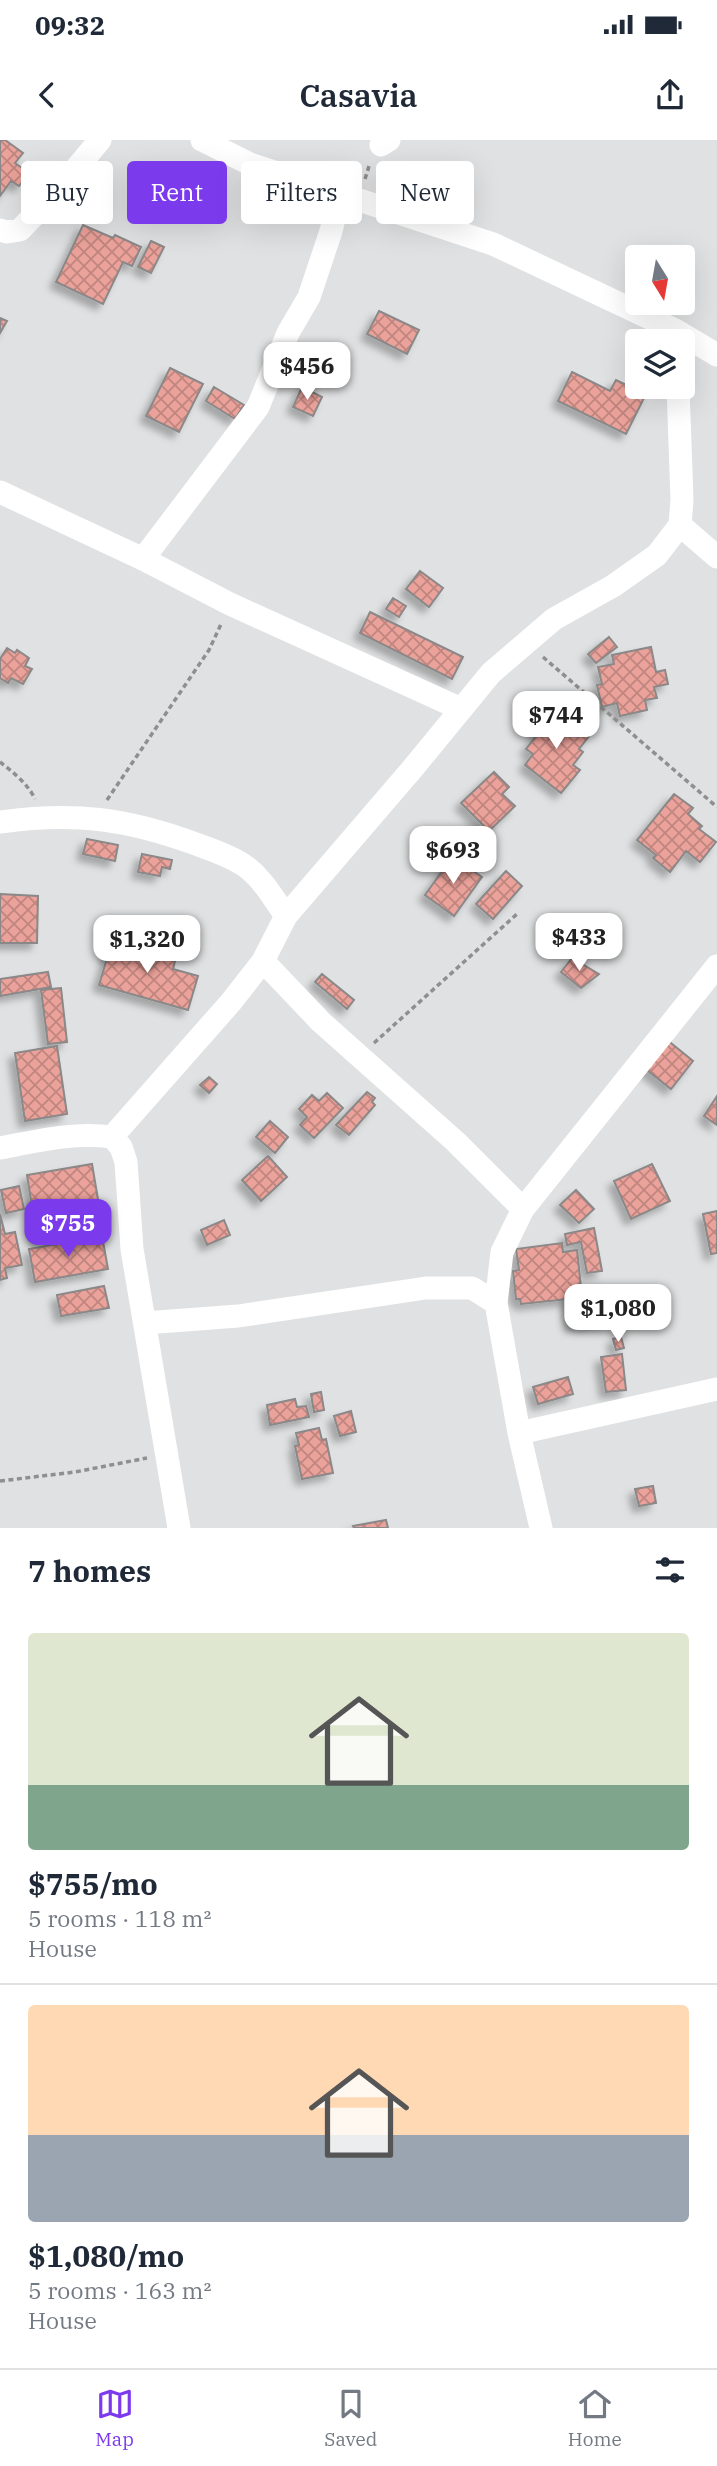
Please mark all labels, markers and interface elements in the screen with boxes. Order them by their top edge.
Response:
text: 09:32 [35,8,105,42]
text: Casavia [299,74,418,116]
icon: back [28,76,66,114]
icon: share [651,76,689,114]
chip: Buy [21,161,113,224]
chip: Rent [127,161,227,224]
chip: Filters [241,161,362,224]
chip: New [376,161,474,224]
north arrow [625,245,695,315]
map controls [625,245,695,399]
button: layers [625,329,695,399]
pin: $456 [266,342,348,402]
text: $456 [279,350,335,380]
pin: $744 [515,692,597,751]
text: $744 [528,699,584,729]
pin: $693 [412,826,494,886]
text: $693 [425,834,481,864]
pin: $433 [538,914,620,973]
pin: $1,320 [90,916,204,975]
text: $433 [551,921,607,951]
text: $1,320 [109,923,185,953]
pin: $755 [27,1200,109,1259]
text: $755 [40,1207,96,1237]
pin: $1,080 [561,1284,675,1344]
text: $1,080 [580,1292,656,1322]
text: 7 homes [28,1551,151,1590]
icon: filters [651,1551,689,1589]
icon: home [296,1678,422,1804]
text: $755/mo [28,1864,158,1903]
text: 5 rooms · 118 m² [28,1903,211,1933]
text: House [28,1933,97,1963]
icon: home [296,2050,422,2176]
text: $1,080/mo [28,2236,184,2275]
text: 5 rooms · 163 m² [28,2275,211,2305]
text: House [28,2305,97,2335]
tab: Map [95,2385,134,2451]
tab: Saved [324,2385,377,2451]
tab: Home [568,2385,622,2451]

